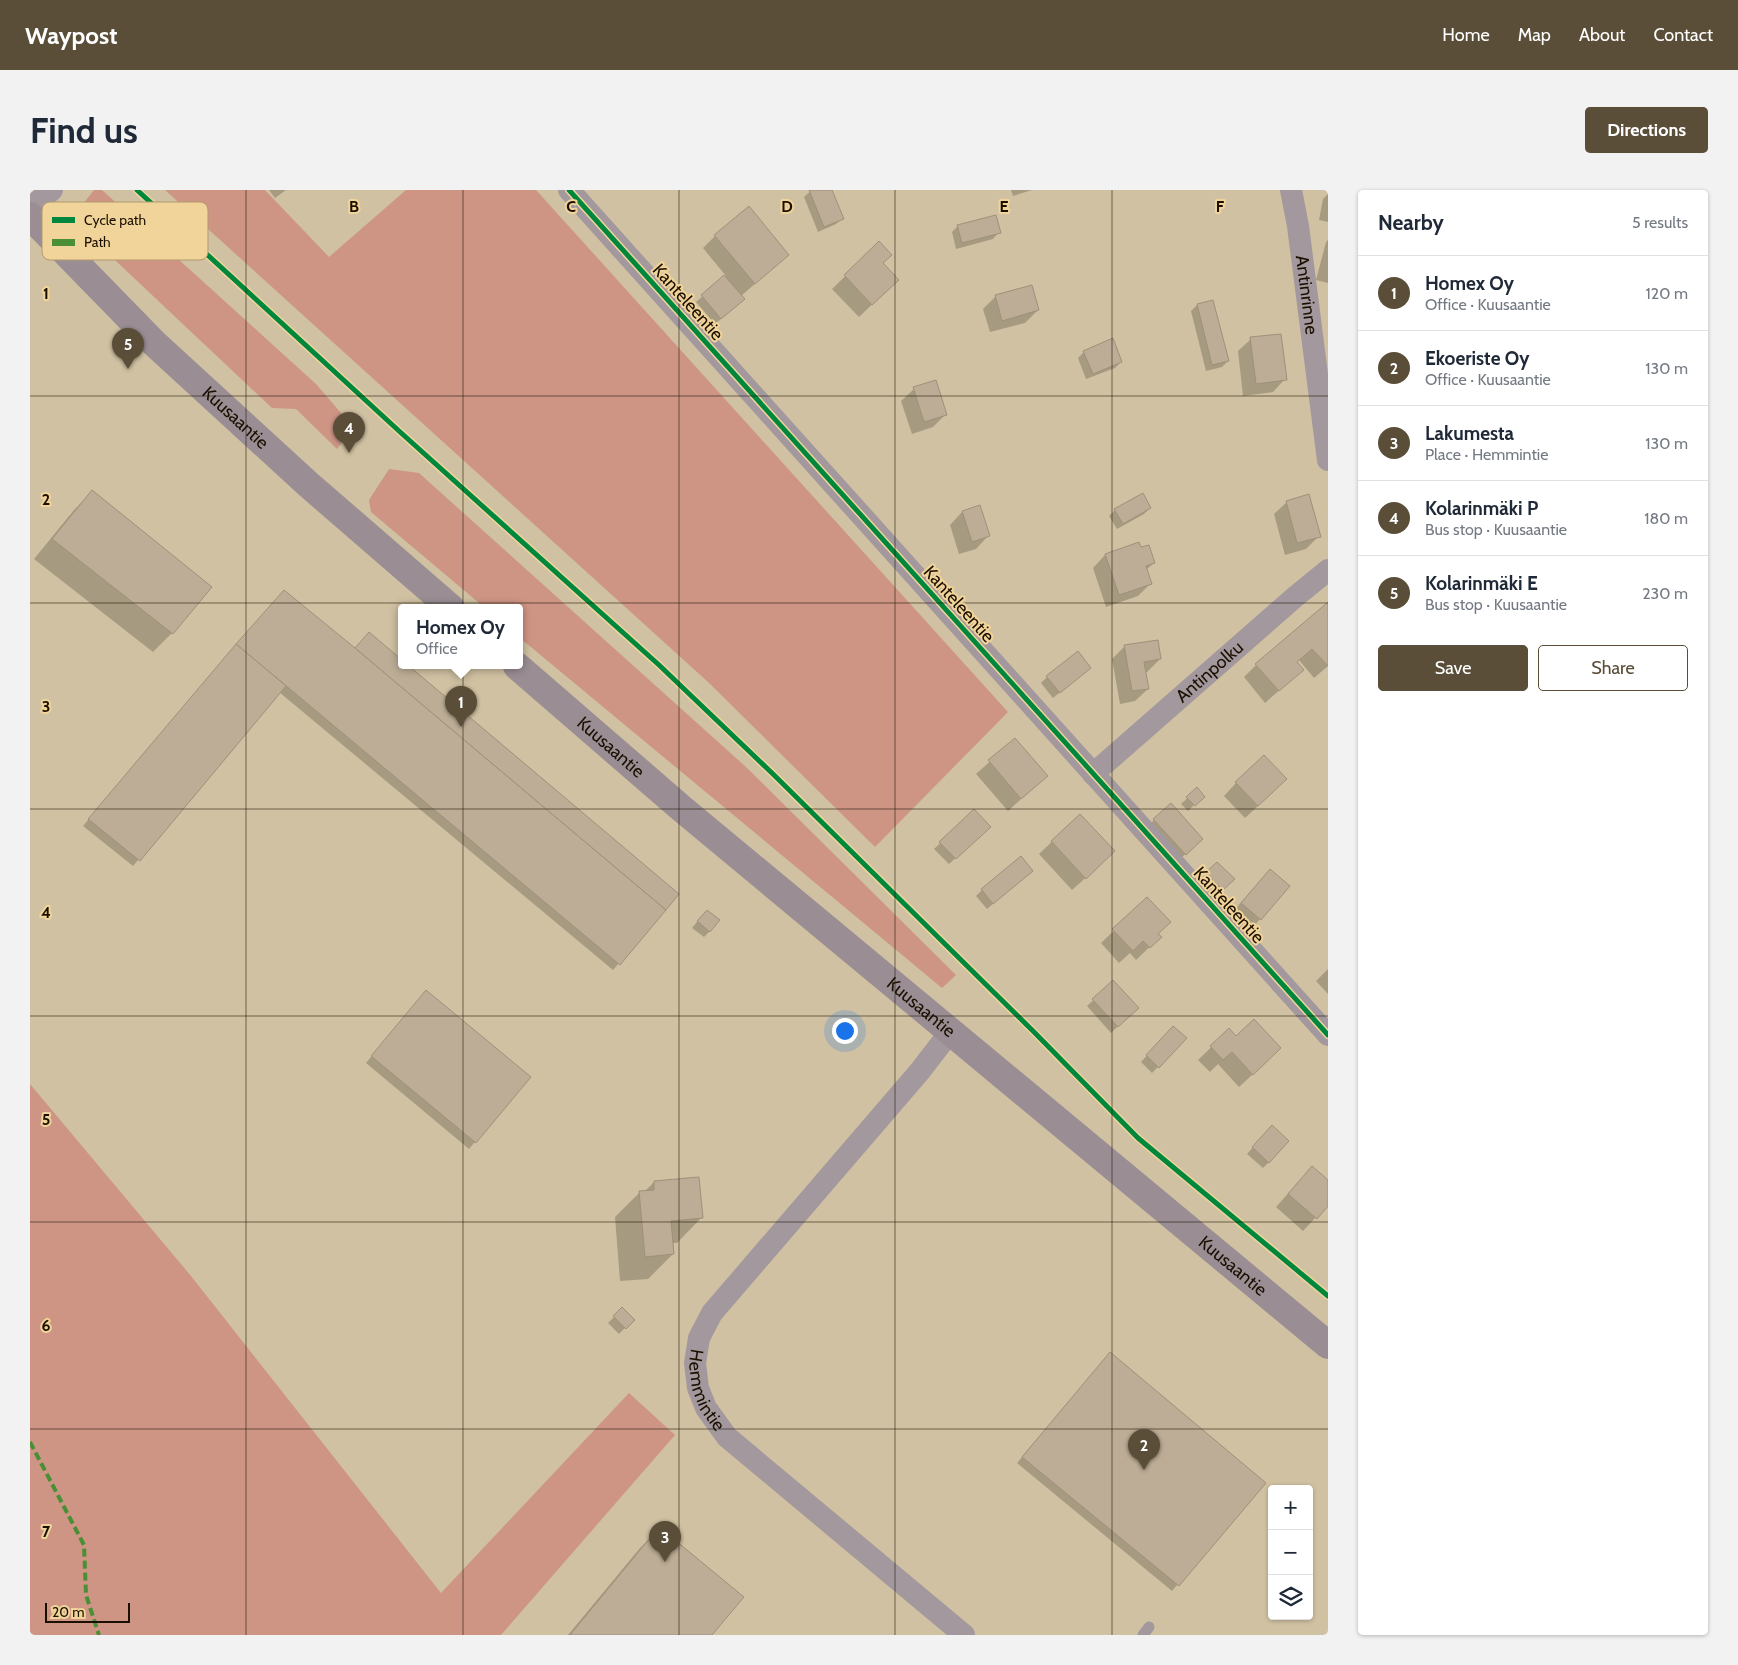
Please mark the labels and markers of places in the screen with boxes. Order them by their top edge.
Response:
pin: 5 [112,328,144,369]
pin: 4 [333,412,365,453]
pin: 1 [445,686,477,727]
pin: 2 [1128,1429,1160,1470]
pin: 3 [649,1521,681,1562]

